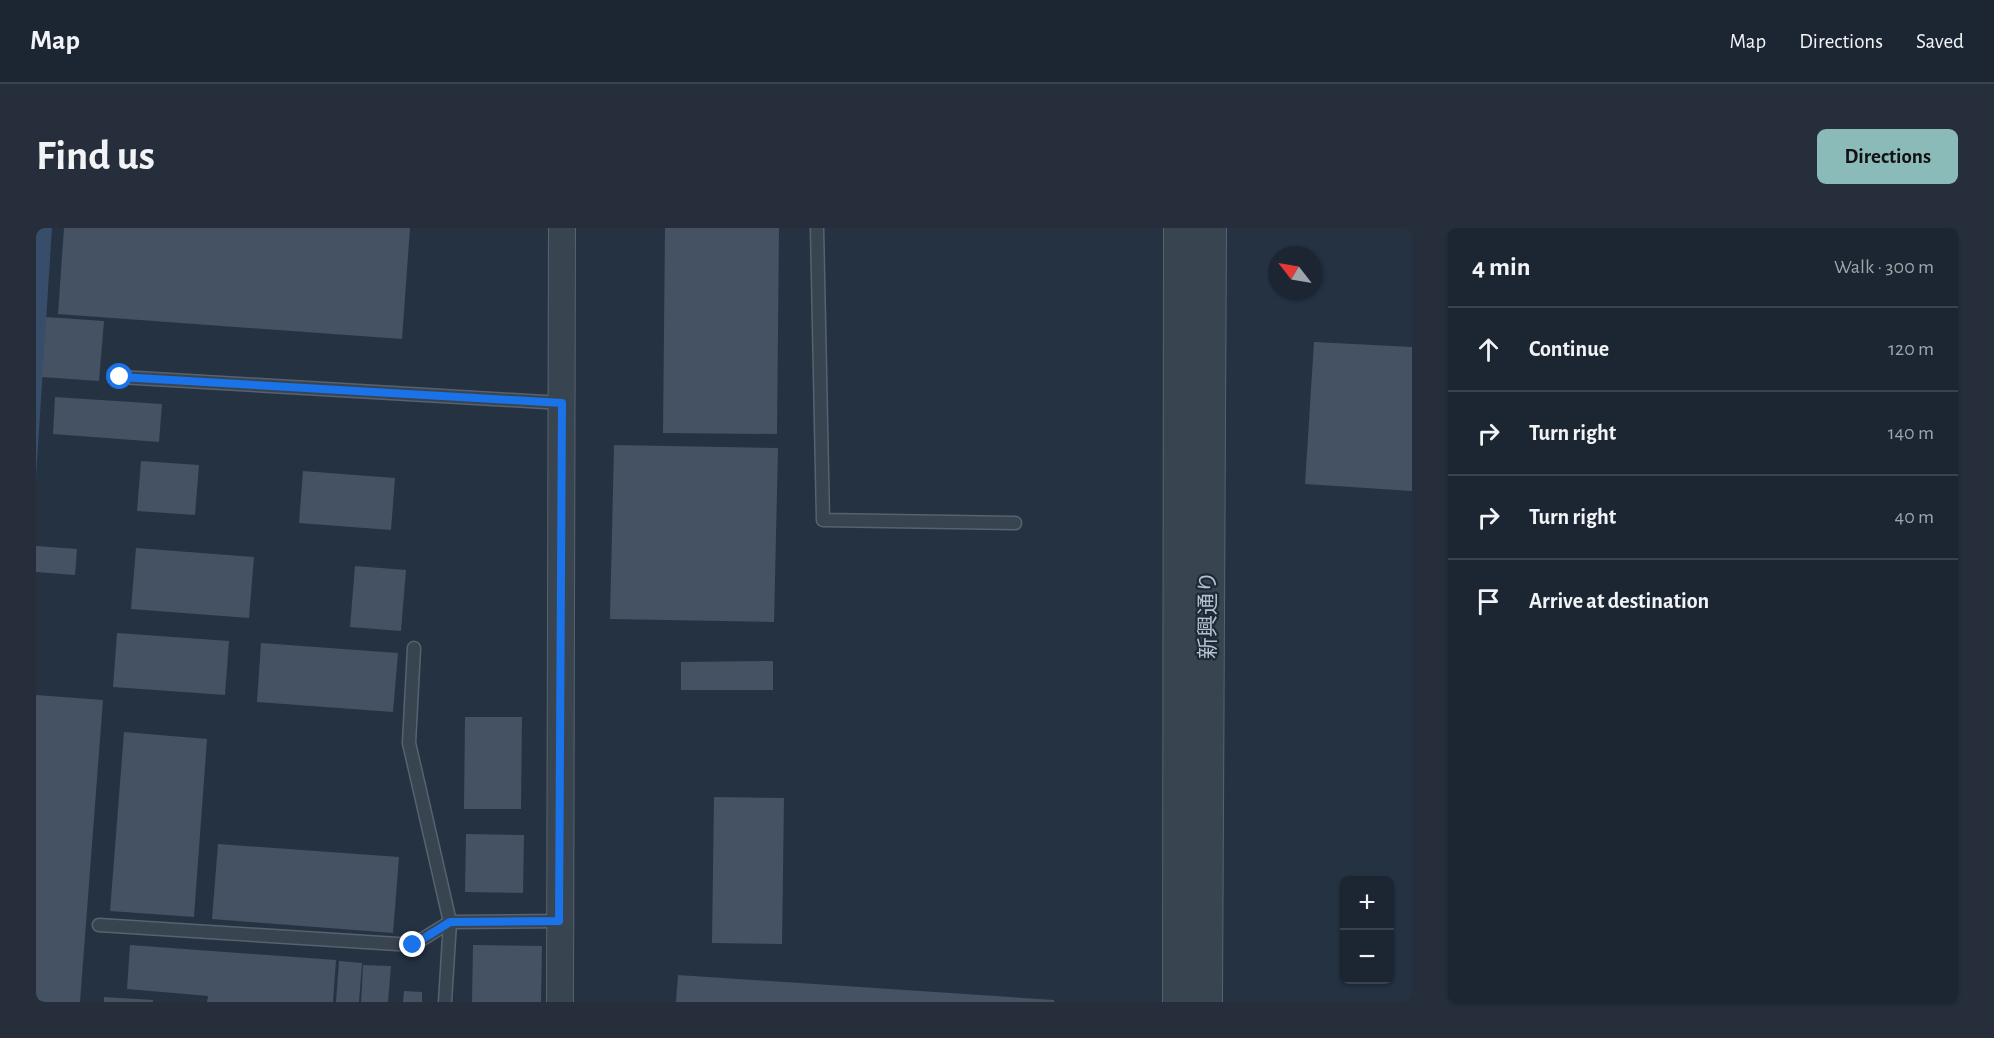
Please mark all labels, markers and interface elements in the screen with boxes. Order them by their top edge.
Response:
text: Map [30,27,80,55]
text: Map [1730,31,1766,52]
text: Directions [1799,31,1883,52]
text: Saved [1916,31,1964,52]
button: Directions [1817,129,1958,184]
text: Find us [36,135,155,177]
north arrow [1268,246,1322,300]
text: 4 min [1472,254,1531,280]
text: Walk · 300 m [1834,257,1934,277]
icon: ahead [1472,333,1505,366]
text: Continue [1529,338,1609,360]
text: 120 m [1888,339,1934,359]
route start [106,363,132,389]
icon: right [1472,417,1505,450]
text: Turn right [1529,422,1616,444]
text: 140 m [1888,423,1934,443]
icon: right [1472,501,1505,534]
text: Turn right [1529,506,1616,528]
text: 40 m [1895,507,1934,527]
street label: 新興通り [1196,571,1219,659]
icon: arrive [1472,585,1505,618]
text: Arrive at destination [1529,590,1709,612]
map controls [1340,876,1394,984]
button: + [1340,876,1394,930]
button: − [1340,930,1394,984]
route end [399,931,425,957]

